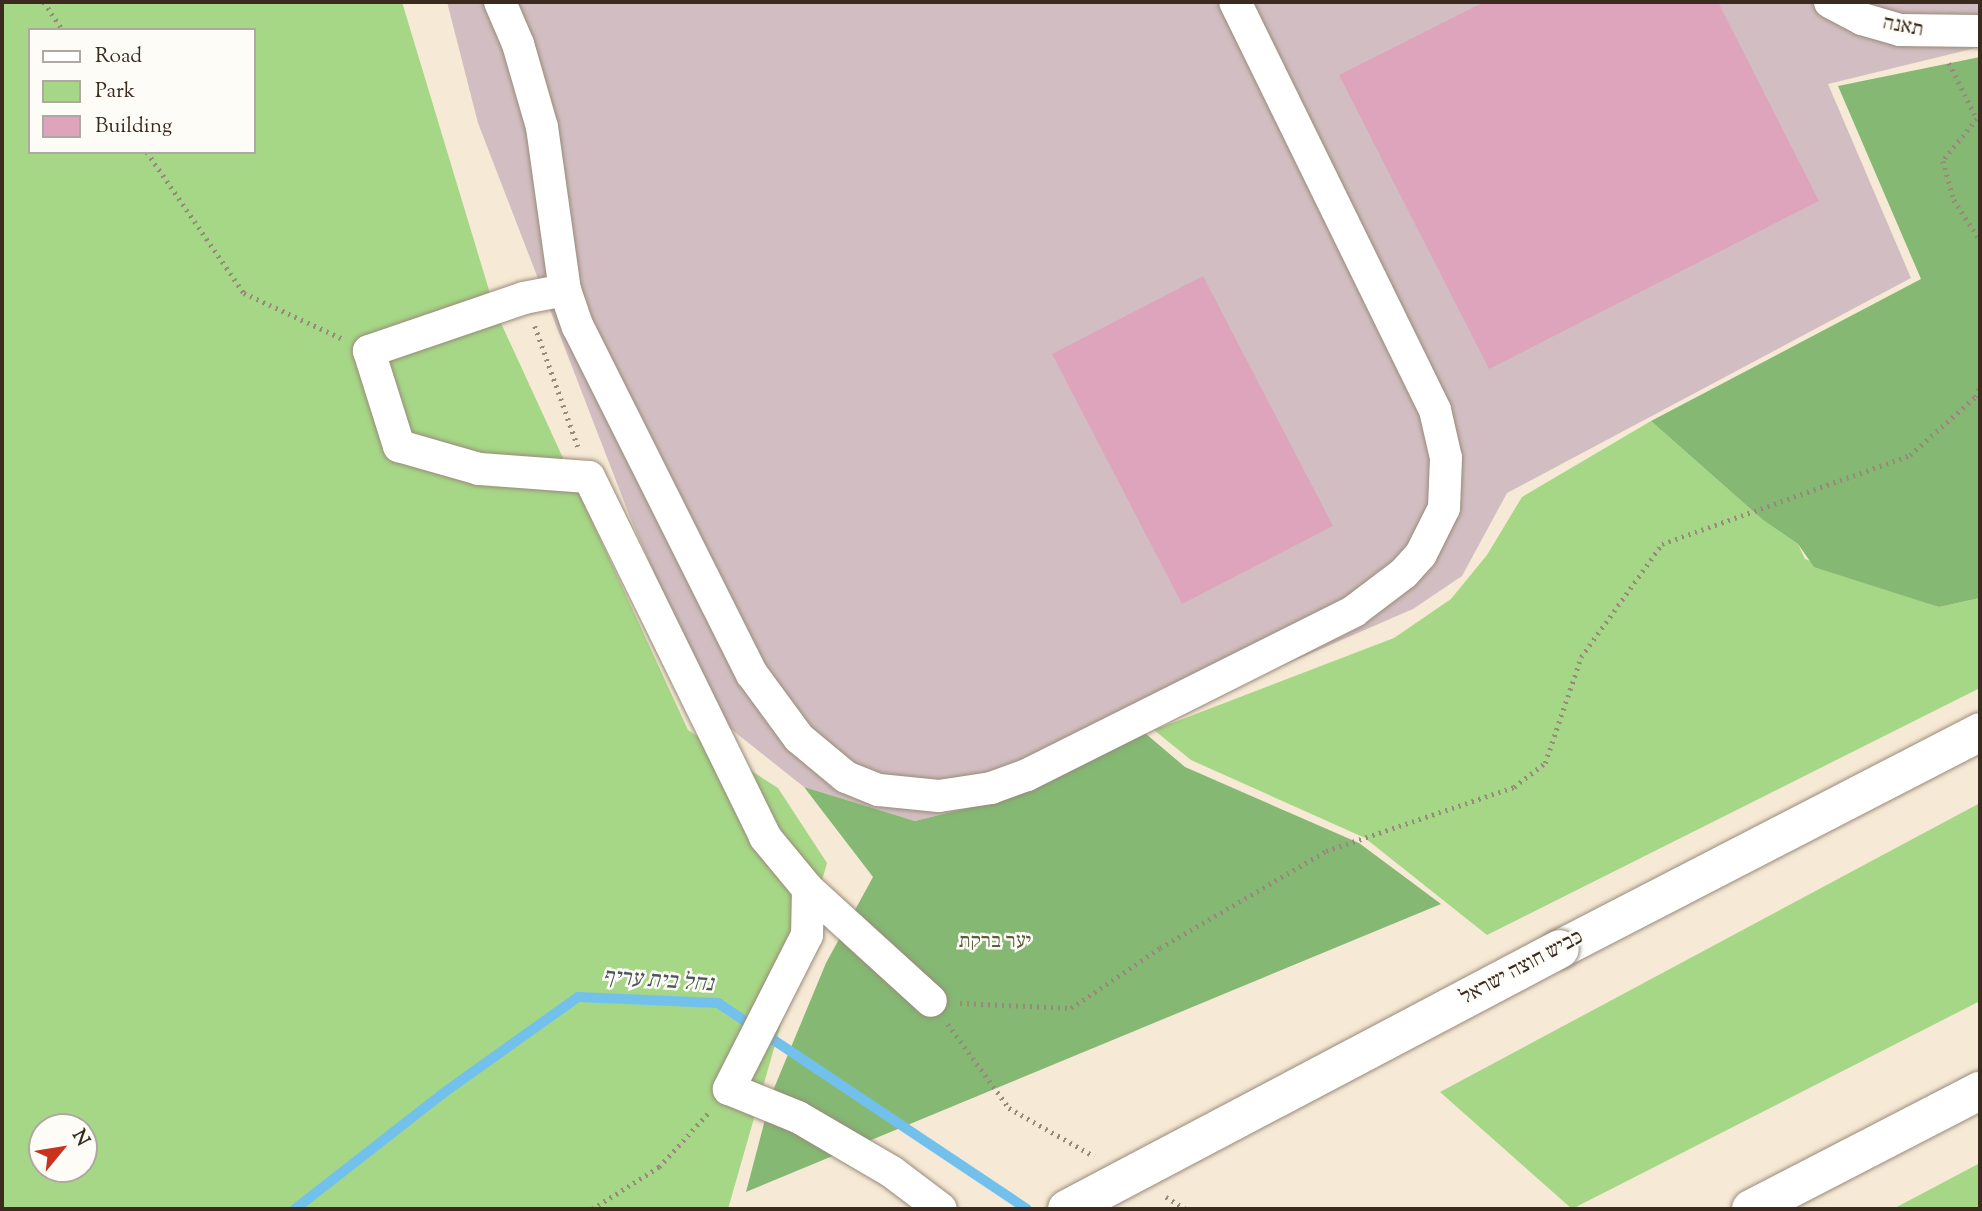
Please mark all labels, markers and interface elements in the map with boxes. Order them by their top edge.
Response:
street label: תאנה [1880,11,1926,43]
legend [28,28,256,154]
text: Road [95,42,142,72]
text: Park [95,77,135,107]
text: Building [95,112,172,142]
street label: כביש חוצה ישראל [1456,925,1588,1011]
park label: יער ברקת [959,929,1031,955]
water label: נחל בית עריף [602,964,714,1000]
north arrow [28,1113,98,1183]
text: N [64,1125,95,1152]

